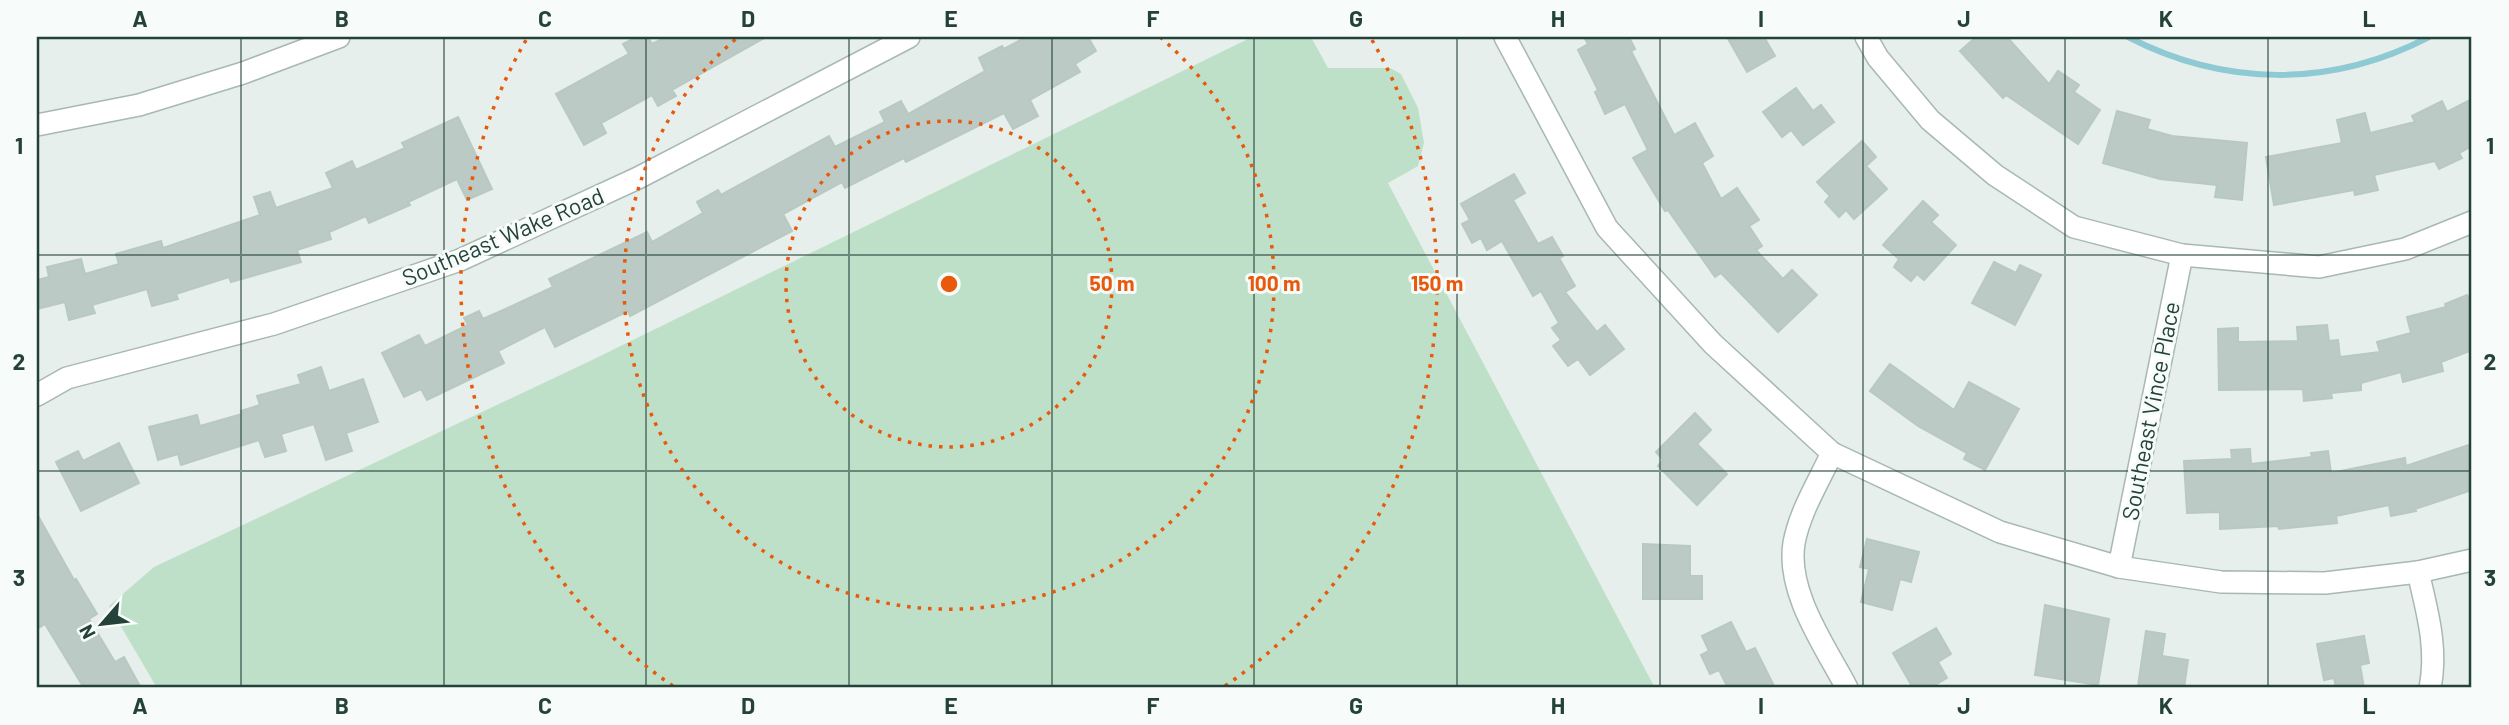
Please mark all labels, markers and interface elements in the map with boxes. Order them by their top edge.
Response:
text: A [132,4,148,32]
text: B [335,4,349,32]
text: C [538,4,552,32]
text: D [741,4,755,32]
text: E [944,4,958,32]
text: F [1147,4,1160,32]
text: G [1349,4,1363,32]
text: H [1551,4,1565,32]
text: I [1758,4,1764,32]
text: J [1957,4,1971,32]
text: K [2159,4,2173,32]
text: L [2362,4,2376,32]
text: 1 [15,131,23,159]
text: 1 [2486,131,2494,159]
street label: Southeast Wake Road [398,181,608,291]
text: 50 m [1089,270,1135,295]
text: 100 m [1247,270,1301,295]
text: 150 m [1411,270,1463,295]
centre of rings [937,272,961,296]
street label: Southeast Vince Place [2115,299,2185,522]
text: 2 [13,347,25,375]
text: 2 [2484,347,2496,375]
text: 3 [13,563,25,591]
text: 3 [2484,563,2496,591]
north arrow [66,588,136,658]
text: N [73,621,100,643]
text: A [132,691,148,719]
text: B [335,691,349,719]
text: C [538,691,552,719]
text: D [741,691,755,719]
text: E [944,691,958,719]
text: F [1147,691,1160,719]
text: G [1349,691,1363,719]
text: H [1551,691,1565,719]
text: I [1758,691,1764,719]
text: J [1957,691,1971,719]
text: K [2159,691,2173,719]
text: L [2362,691,2376,719]

